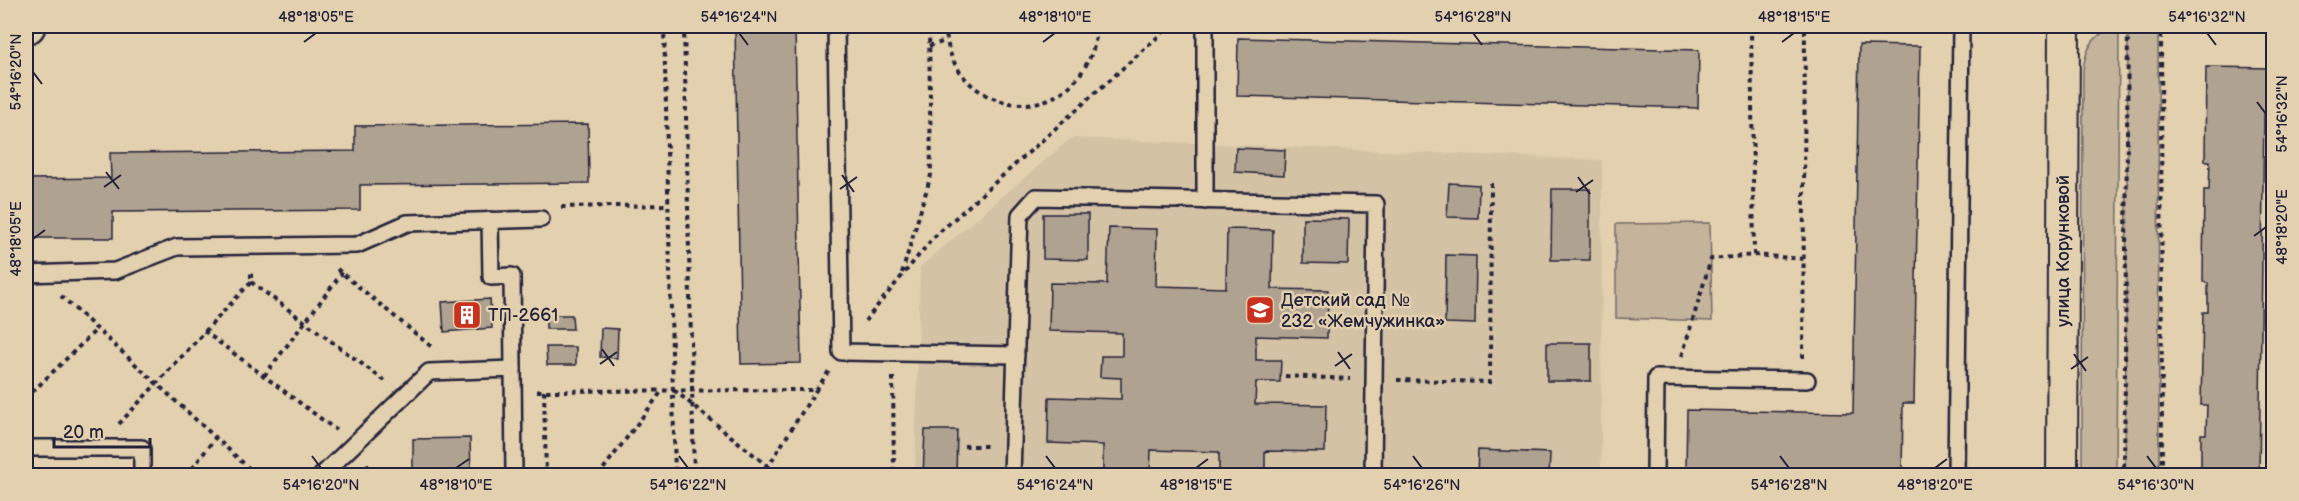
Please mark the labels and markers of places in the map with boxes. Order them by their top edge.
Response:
place label: Детский сад № 232 «Жемчужинка» [1281,290,1445,332]
school or university icon: Детский сад № 232 «Жемчужинка» [1244,294,1276,326]
building icon: ТП-2661 [451,299,483,331]
place label: ТП-2661 [488,305,558,326]

